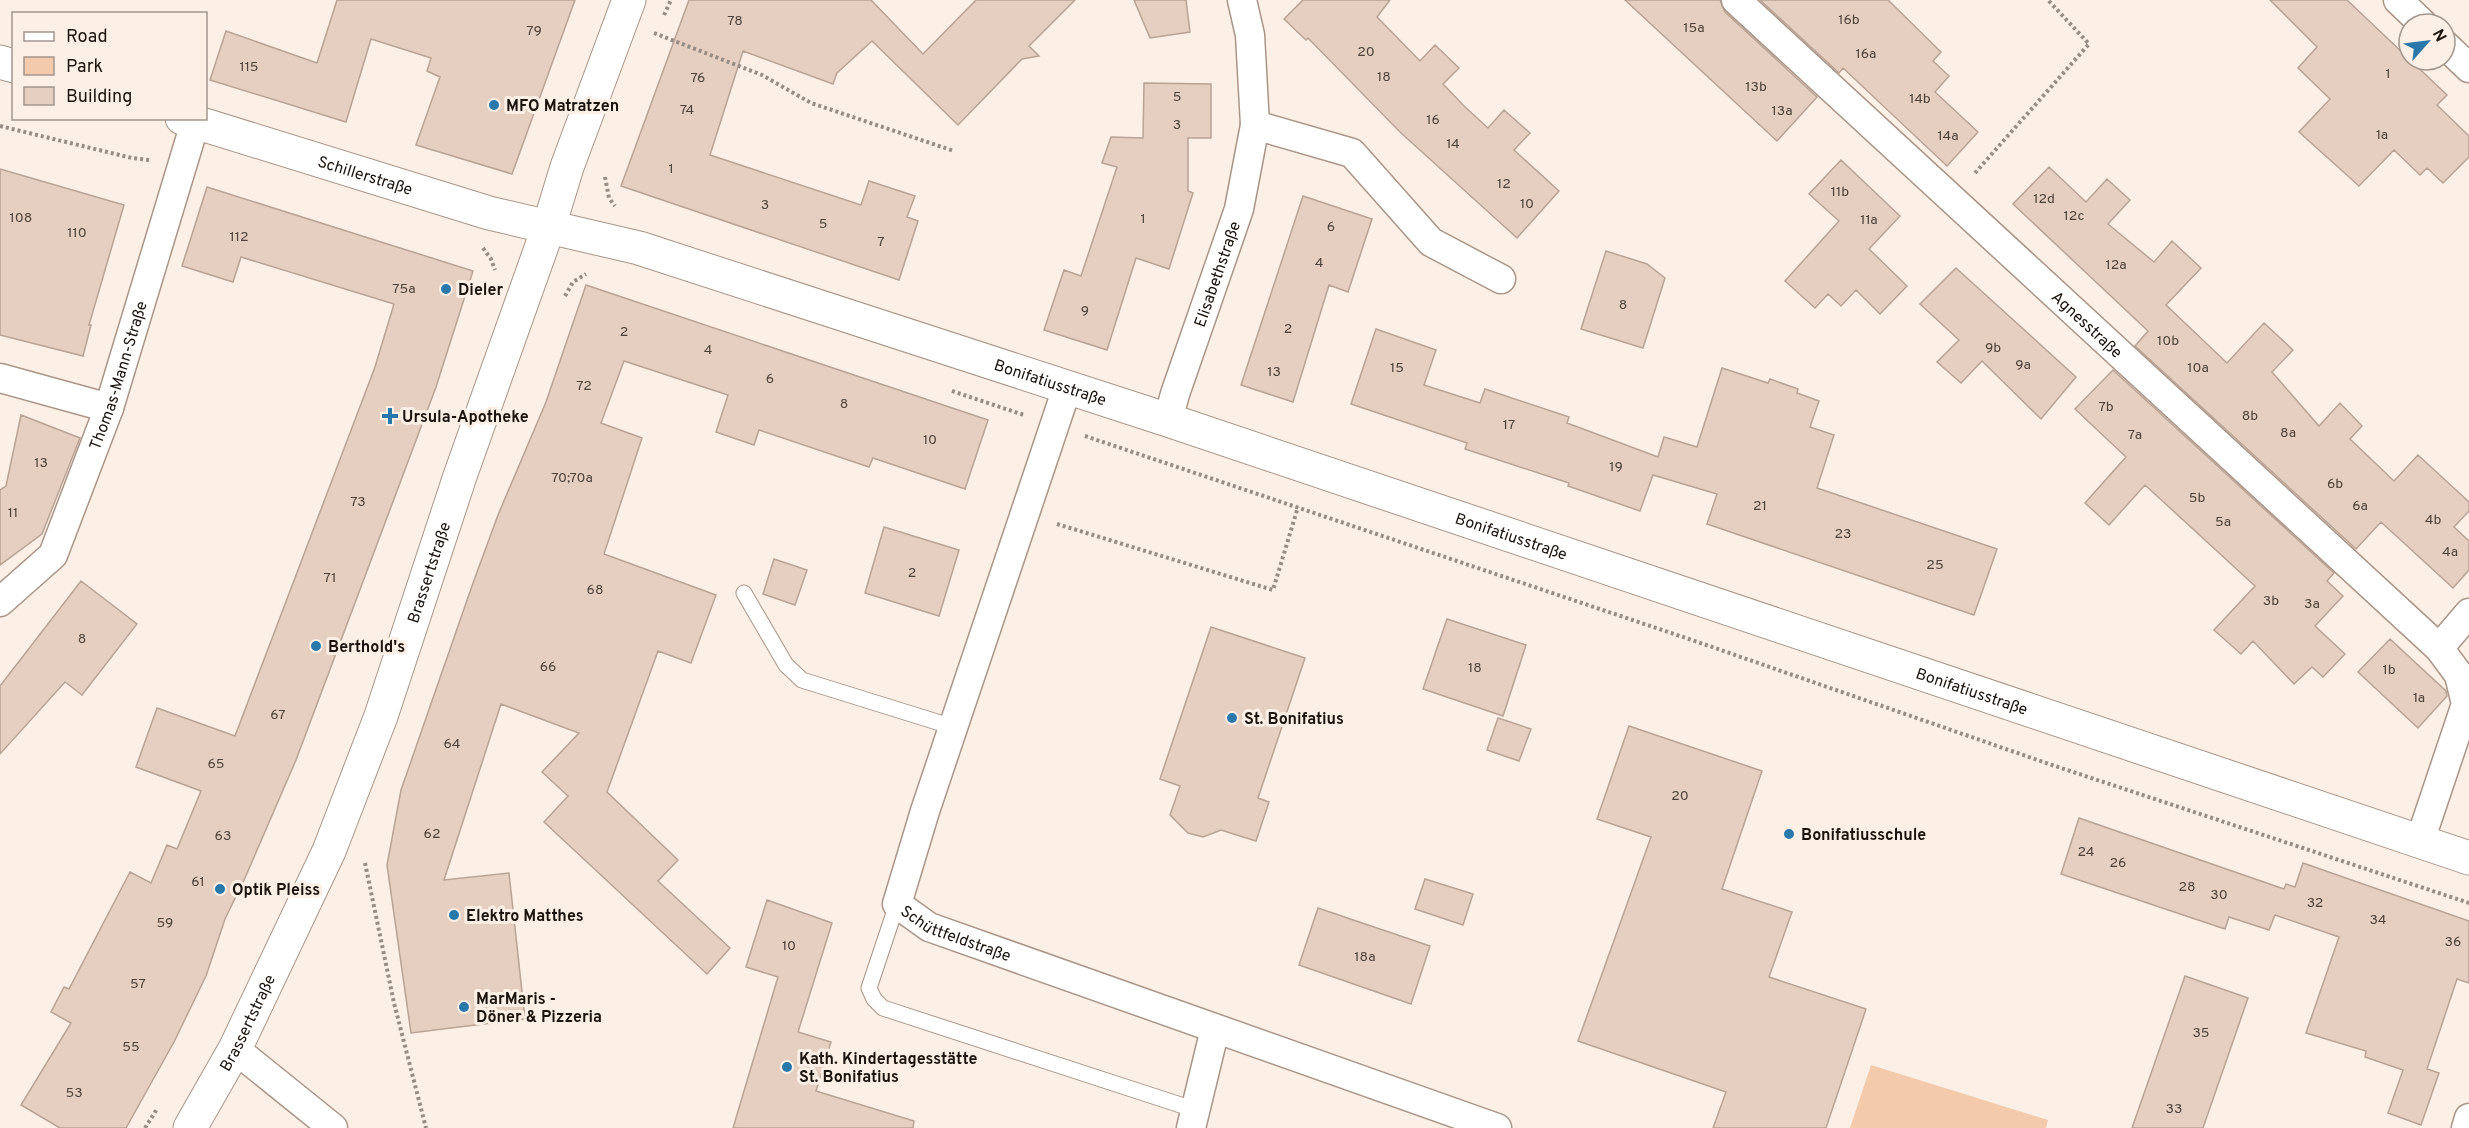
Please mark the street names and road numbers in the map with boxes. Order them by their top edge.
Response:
street label: Schillerstraße [315,153,415,201]
street label: Elisabethstraße [1191,219,1246,330]
street label: Agnesstraße [2046,288,2126,363]
street label: Thomas-Mann-Straße [86,299,153,453]
street label: Bonifatiusstraße [991,356,1108,411]
street label: Bonifatiusstraße [1452,509,1569,566]
street label: Brassertstraße [404,520,456,626]
street label: Bonifatiusstraße [1913,664,2030,721]
street label: Schüttfeldstraße [896,902,1013,967]
street label: Brassertstraße [216,972,281,1075]

